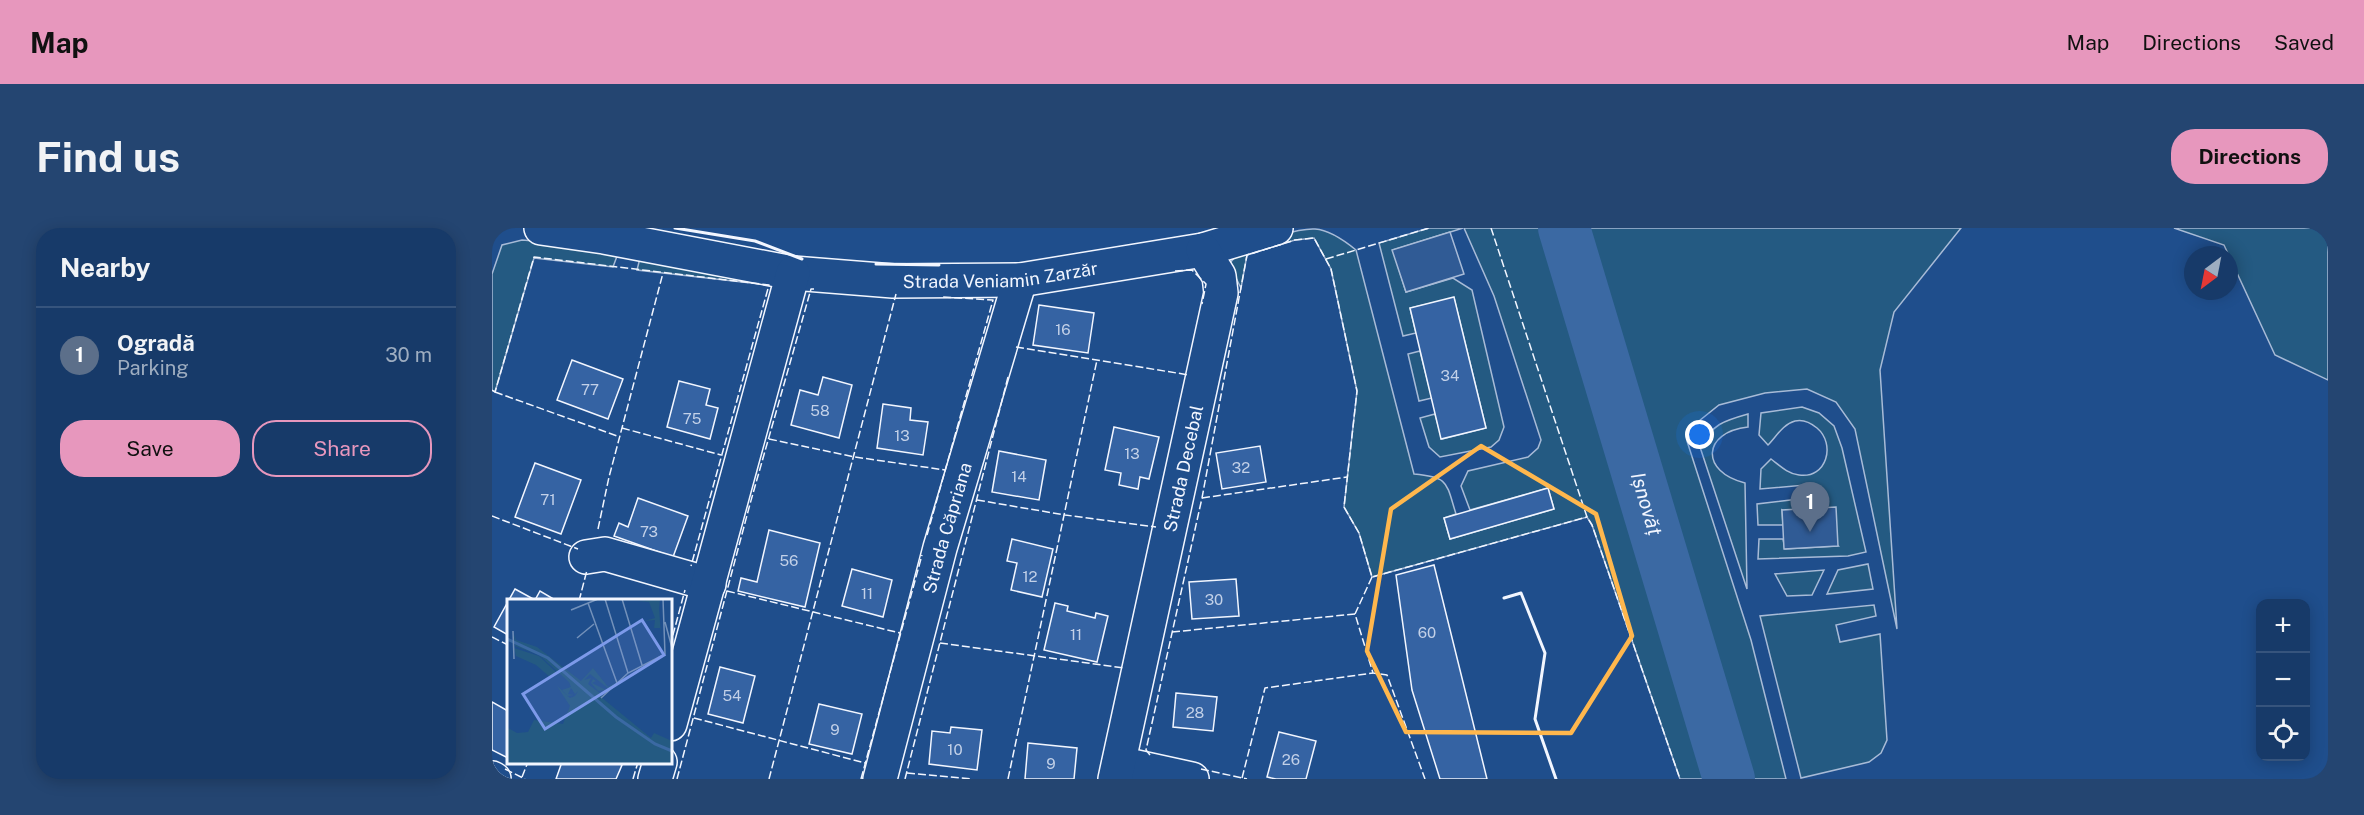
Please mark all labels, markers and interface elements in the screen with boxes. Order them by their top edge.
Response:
text: Map [30,26,89,59]
text: Map [2067,30,2109,55]
text: Directions [2142,30,2241,55]
text: Saved [2274,30,2334,55]
button: Directions [2171,129,2328,184]
text: Find us [36,132,180,181]
north arrow [2184,246,2238,300]
text: Nearby [60,252,150,283]
street label: Strada Veniamin Zarzăr [903,257,1099,291]
house number: 16 [1055,321,1071,338]
text: Ogradă [117,330,195,356]
text: 1 [75,343,84,367]
text: 30 m [385,343,432,367]
text: Parking [117,356,189,380]
house number: 34 [1441,367,1459,384]
house number: 77 [581,381,599,398]
house number: 58 [810,402,830,419]
street label: Strada Decebal [1159,403,1207,534]
house number: 75 [683,410,701,427]
button: Save [60,420,240,477]
button: Share [252,420,432,477]
your location [1685,420,1714,449]
house number: 13 [894,427,910,444]
house number: 13 [1124,445,1140,462]
house number: 32 [1232,459,1250,476]
street label: Strada Căpriana [918,460,976,595]
house number: 14 [1011,468,1027,485]
water label: Ișnovăț [1626,469,1668,539]
pin: 1 [1790,482,1830,532]
house number: 71 [540,491,556,508]
house number: 73 [640,523,658,540]
house number: 56 [780,552,798,569]
house number: 12 [1022,568,1038,585]
house number: 11 [861,585,873,602]
house number: 30 [1205,591,1223,608]
inset map [507,599,672,764]
map controls [2256,599,2310,761]
button: + [2256,599,2310,653]
house number: 60 [1418,624,1436,641]
house number: 11 [1070,626,1082,643]
button: − [2256,653,2310,707]
house number: 54 [722,687,742,704]
house number: 28 [1186,704,1204,721]
button: locate [2256,707,2310,761]
house number: 9 [830,721,840,738]
house number: 10 [947,741,963,758]
house number: 26 [1282,751,1300,768]
house number: 9 [1046,755,1056,772]

